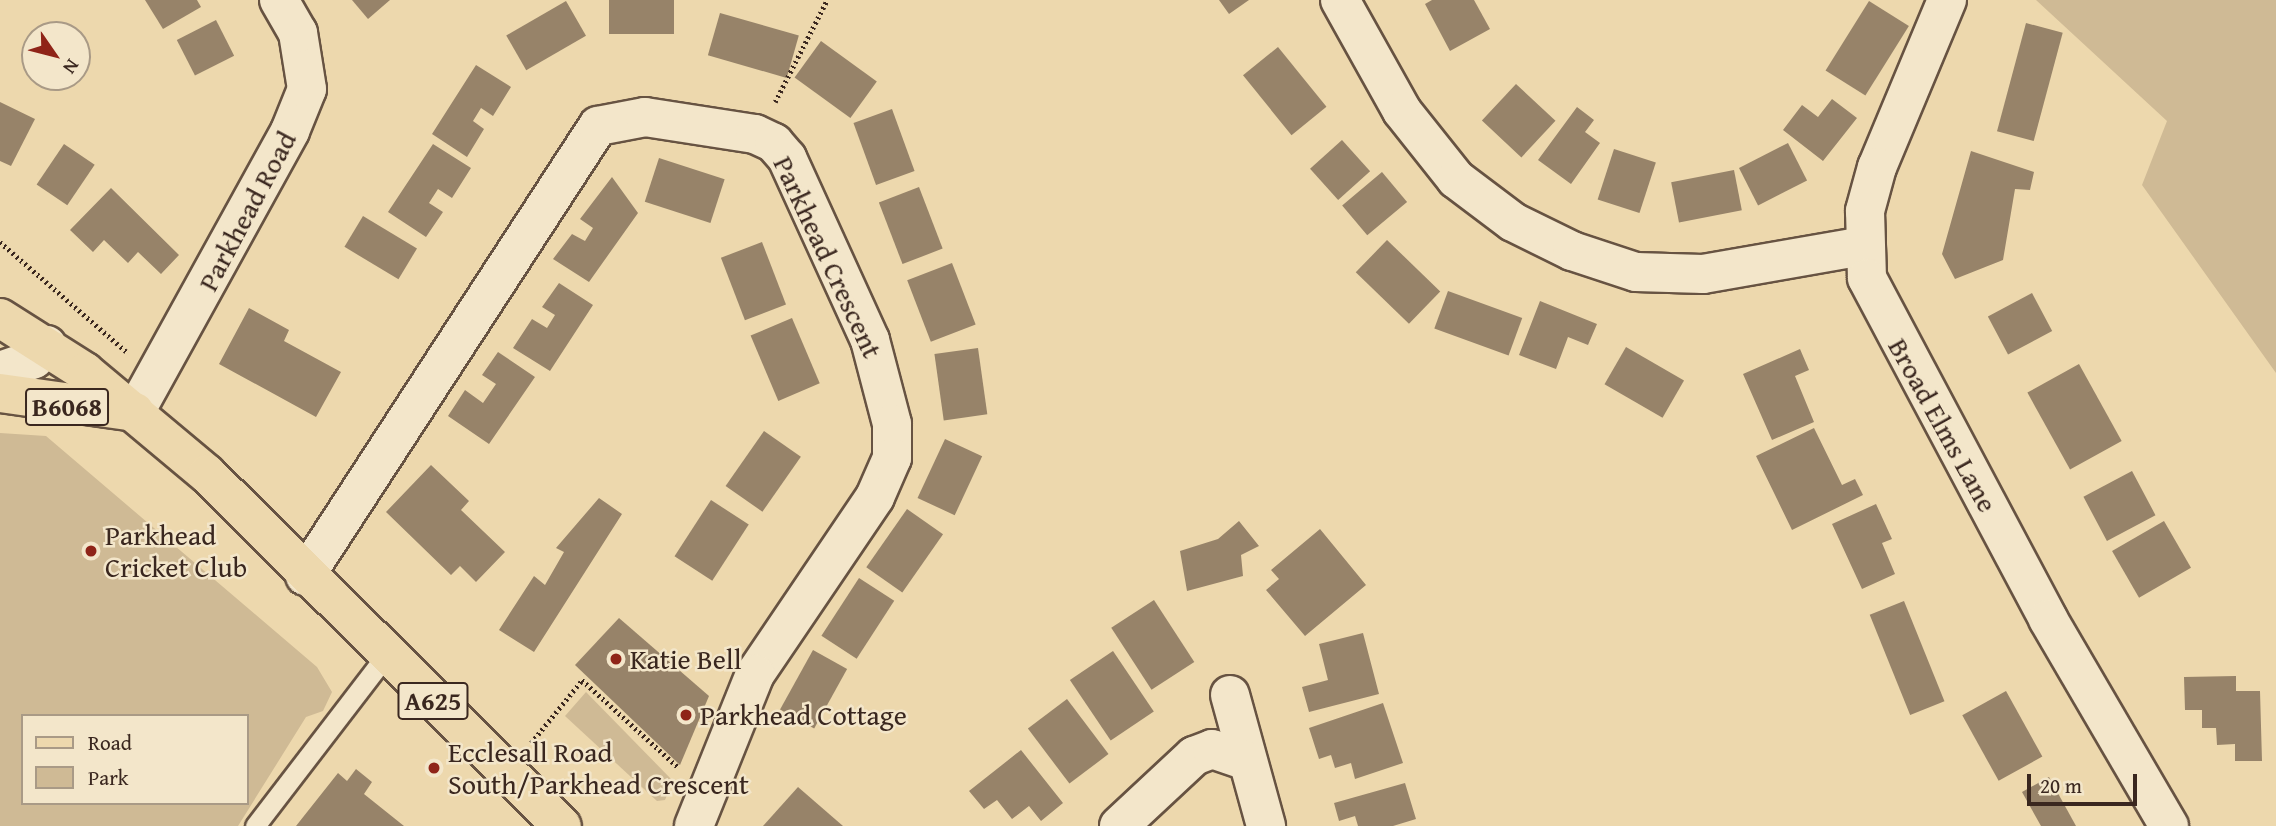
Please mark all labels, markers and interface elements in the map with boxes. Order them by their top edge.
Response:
north arrow [21,21,91,91]
text: N [56,54,87,80]
street label: Parkhead Road [191,125,303,297]
street label: Parkhead Crescent [766,151,890,363]
street label: Broad Elms Lane [1881,332,2005,518]
road number: B6068 [25,384,109,430]
place label: Parkhead Cricket Club [105,518,247,584]
marker: Parkhead Cricket Club [83,543,99,559]
place label: Katie Bell [630,642,742,676]
marker: Katie Bell [608,651,624,667]
road number: A625 [396,678,470,723]
place label: Parkhead Cottage [700,698,907,732]
marker: Parkhead Cottage [678,707,694,723]
legend [21,714,248,805]
text: Road [88,727,132,758]
place label: Ecclesall Road South/Parkhead Crescent [448,735,749,801]
marker: Ecclesall Road South/Parkhead Crescent [426,760,442,776]
scale bar [2031,760,2141,804]
text: Park [88,762,129,793]
text: 20 m [2040,770,2082,801]

